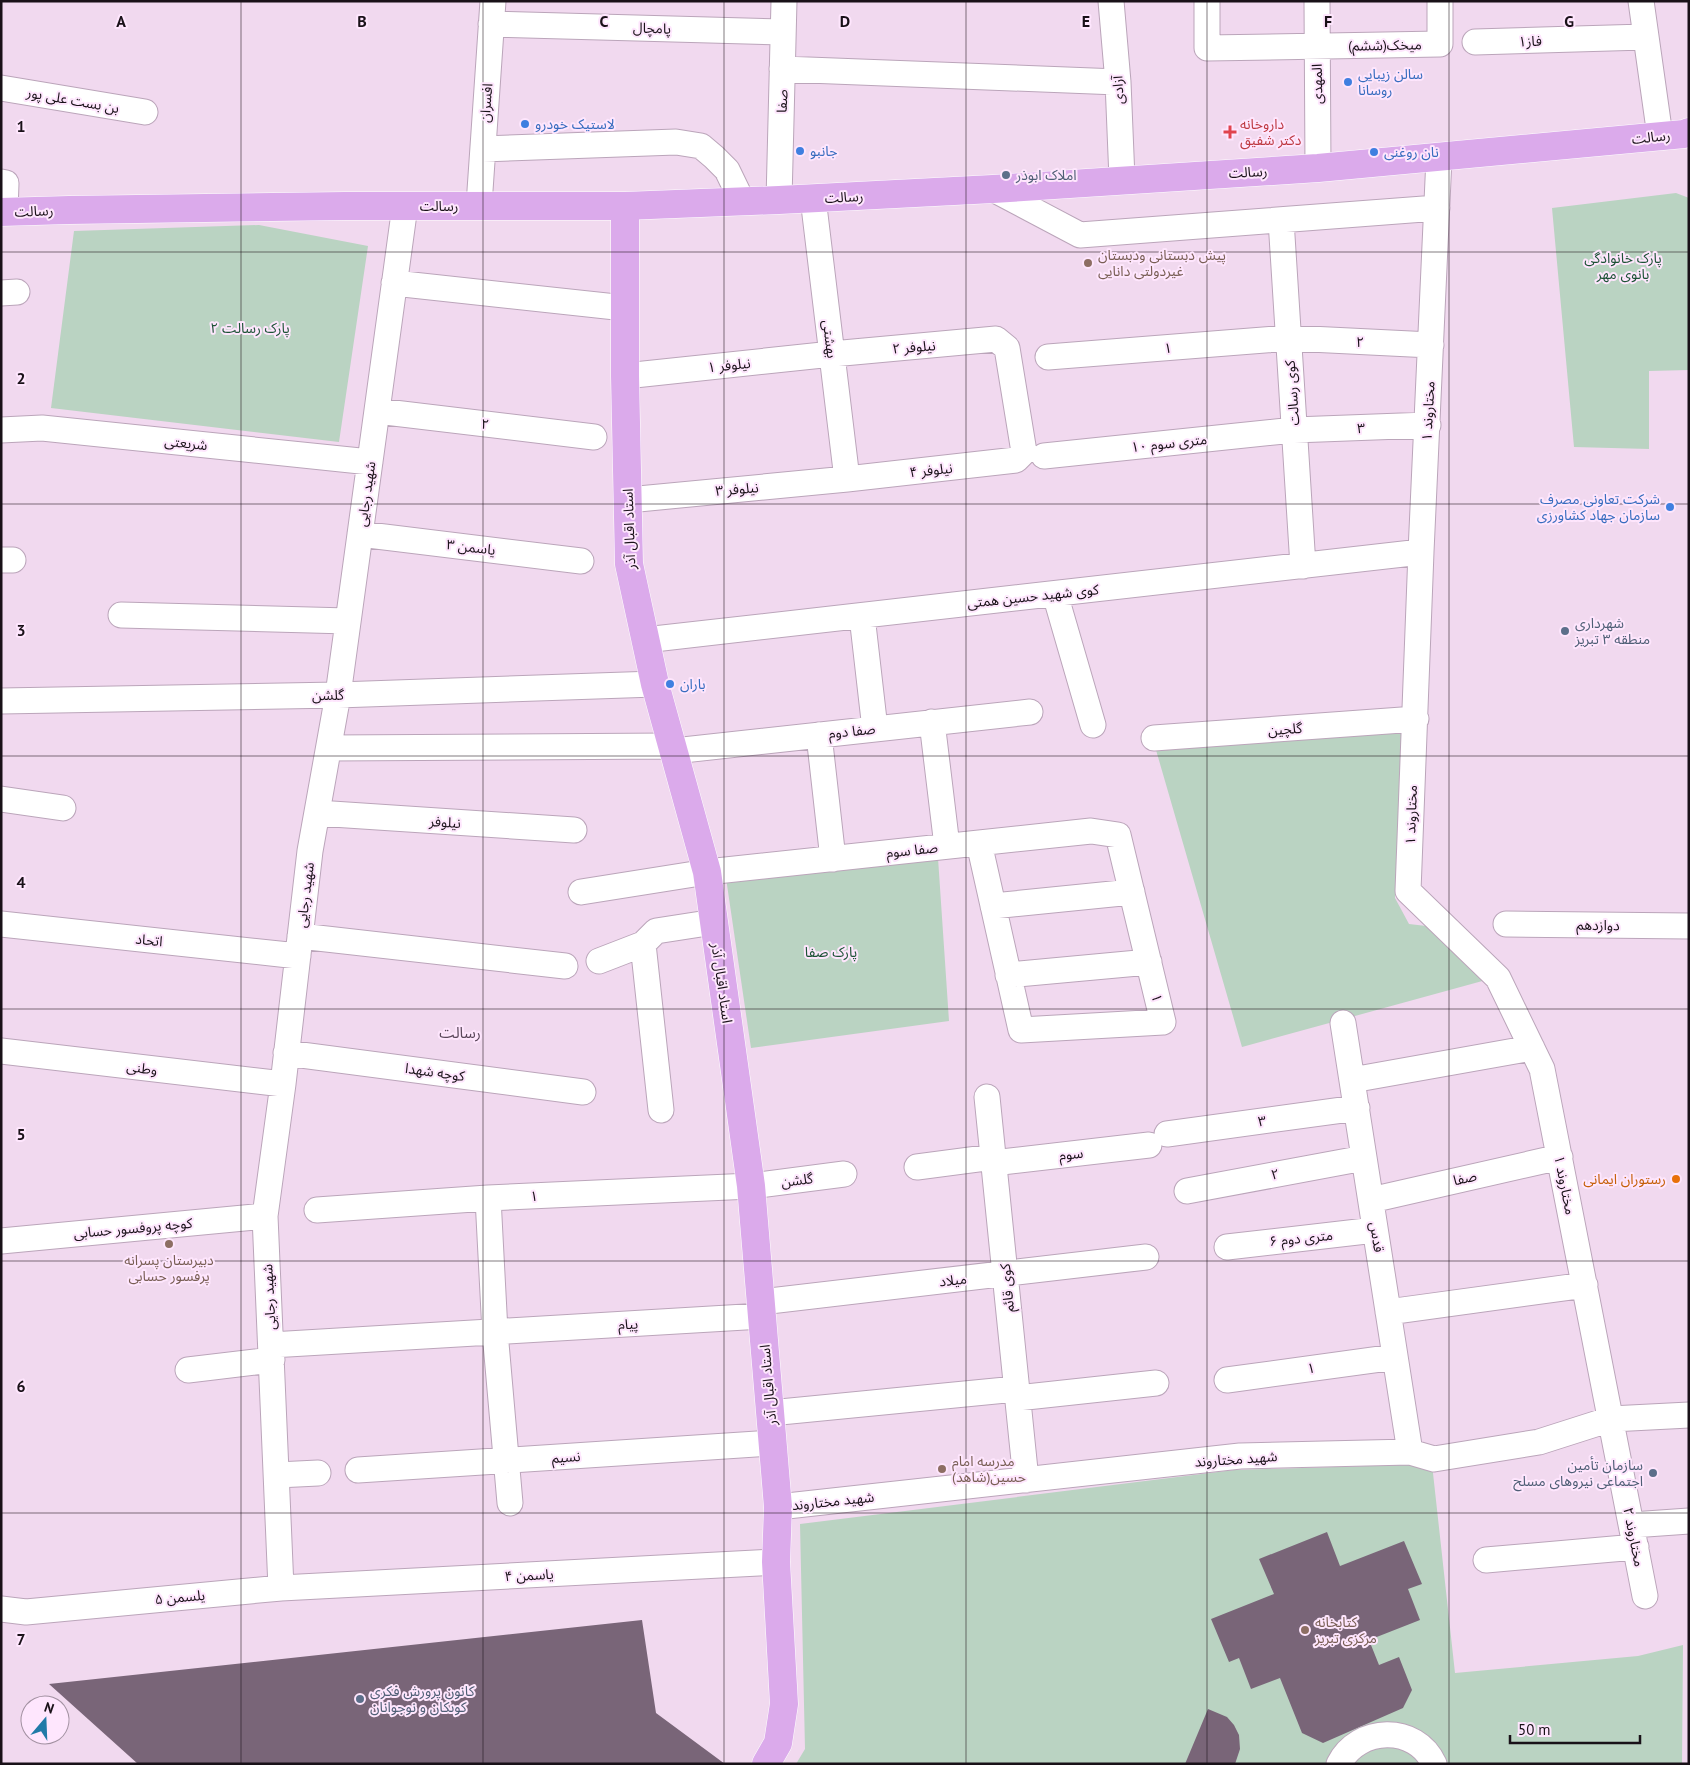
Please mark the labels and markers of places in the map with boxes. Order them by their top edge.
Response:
place label: سالن زیبایی روسانا [1358,65,1423,99]
marker: سالن زیبایی روسانا [1342,76,1354,88]
place label: لاستیک خودرو [535,115,615,133]
place label: داروخانه دکتر شفیق [1240,115,1302,150]
marker: لاستیک خودرو [519,118,531,130]
marker: داروخانه دکتر شفیق [1224,126,1236,138]
place label: جانبو [810,142,838,160]
place label: نان روغنی [1384,143,1439,161]
marker: جانبو [794,145,806,157]
marker: نان روغنی [1368,146,1380,158]
place label: املاک ابوذر [1015,166,1077,184]
marker: املاک ابوذر [1000,169,1012,181]
place label: پیش دبستانی ودبستان غیردولتی دانایی [1098,246,1226,280]
marker: پیش دبستانی ودبستان غیردولتی دانایی [1082,257,1094,269]
place label: شرکت تعاونی مصرف سازمان جهاد کشاورزی [1537,490,1660,524]
marker: شرکت تعاونی مصرف سازمان جهاد کشاورزی [1664,501,1676,513]
place label: شهرداری منطقه ۳ تبریز [1574,614,1650,648]
marker: شهرداری منطقه ۳ تبریز [1559,625,1571,637]
place label: باران [680,675,706,693]
marker: باران [664,678,676,690]
place label: رستوران ایمانی [1583,1170,1666,1188]
marker: رستوران ایمانی [1670,1173,1682,1185]
marker: دبیرستان پسرانه پرفسور حسابی [163,1238,175,1250]
place label: دبیرستان پسرانه پرفسور حسابی [124,1251,214,1286]
place label: مدرسه امام حسین(شاهد) [952,1452,1026,1486]
place label: سازمان تأمین اجتماعی نیروهای مسلح [1513,1456,1643,1492]
marker: مدرسه امام حسین(شاهد) [936,1463,948,1475]
marker: سازمان تأمین اجتماعی نیروهای مسلح [1647,1467,1659,1479]
place label: کتابخانه مرکزى تبریز [1314,1613,1377,1647]
marker: کتابخانه مرکزى تبریز [1299,1624,1311,1636]
place label: کانون پرورش فکرى کوىکان و نوجوانان [370,1682,475,1716]
marker: کانون پرورش فکرى کوىکان و نوجوانان [354,1693,366,1705]

